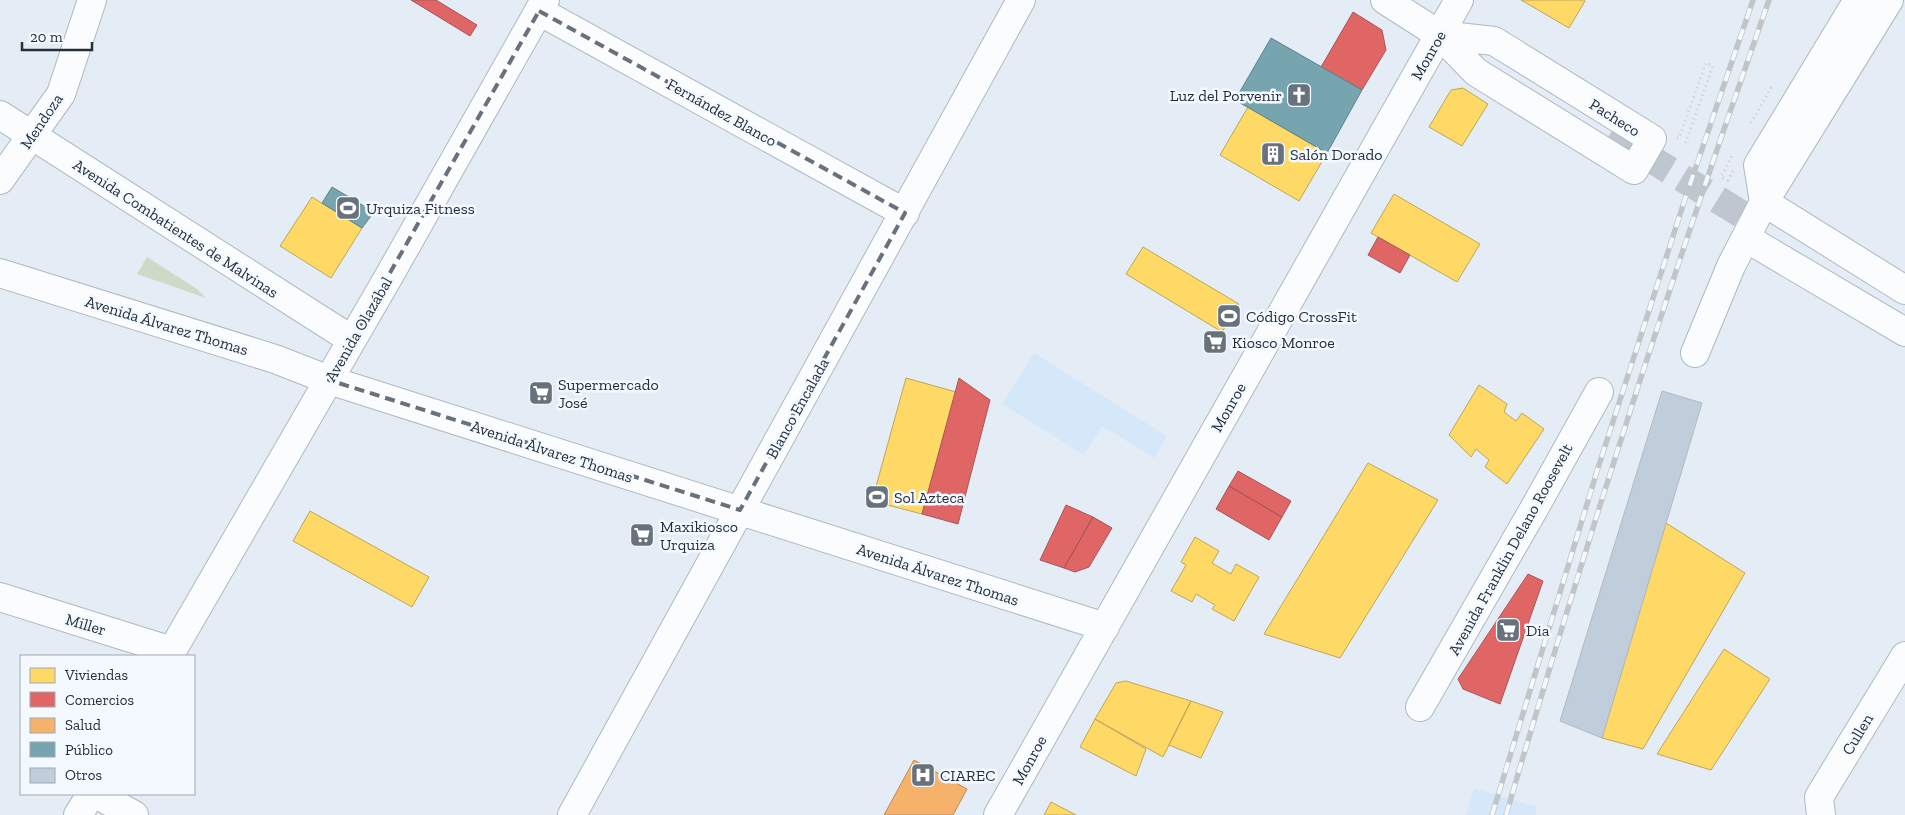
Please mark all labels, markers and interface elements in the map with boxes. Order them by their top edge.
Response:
scale bar [22,20,92,52]
street label: Monroe [1407,27,1450,83]
text: 20 m [30,28,63,46]
street label: Fernández Blanco [664,74,780,150]
church icon: Luz del Porvenir [1286,82,1312,108]
place label: Luz del Porvenir [1170,86,1282,105]
street label: Mendoza [16,90,67,153]
street label: Pacheco [1586,94,1644,140]
building icon: Salón Dorado [1260,141,1286,167]
place label: Salón Dorado [1290,145,1382,164]
street label: Avenida Combatientes de Malvinas [70,155,282,302]
sports icon: Urquiza Fitness [335,195,361,221]
place label: Urquiza Fitness [366,199,475,218]
street label: Avenida Olazábal [321,273,396,385]
street label: Avenida Álvarez Thomas [83,292,251,359]
sports icon: Código CrossFit [1216,303,1242,329]
place label: Código CrossFit [1246,307,1357,326]
supermarket icon: Kiosco Monroe [1202,329,1228,355]
place label: Kiosco Monroe [1232,333,1335,352]
street label: Blanco Encalada [762,354,833,462]
place label: Supermercado José [558,375,659,412]
street label: Monroe [1207,379,1250,435]
supermarket icon: Supermercado José [528,380,554,406]
street label: Avenida Álvarez Thomas [468,416,635,487]
street label: Avenida Franklin Delano Roosevelt [1444,440,1577,658]
sports icon: Sol Azteca [864,484,890,510]
place label: Sol Azteca [894,488,965,507]
place label: Maxikiosco Urquiza [660,517,738,554]
supermarket icon: Maxikiosco Urquiza [629,522,655,548]
street label: Avenida Álvarez Thomas [854,539,1021,610]
street label: Miller [63,609,109,640]
supermarket icon: Dia [1495,617,1521,643]
place label: Dia [1526,621,1550,640]
legend [20,655,195,795]
text: Viviendas [64,666,128,684]
text: Comercios [65,691,134,709]
street label: Cullen [1838,710,1877,758]
text: Salud [65,716,102,734]
street label: Monroe [1008,732,1051,788]
text: Público [65,741,113,759]
hospital icon: CIAREC [910,762,936,788]
text: Otros [65,766,102,784]
place label: CIAREC [940,766,995,785]

